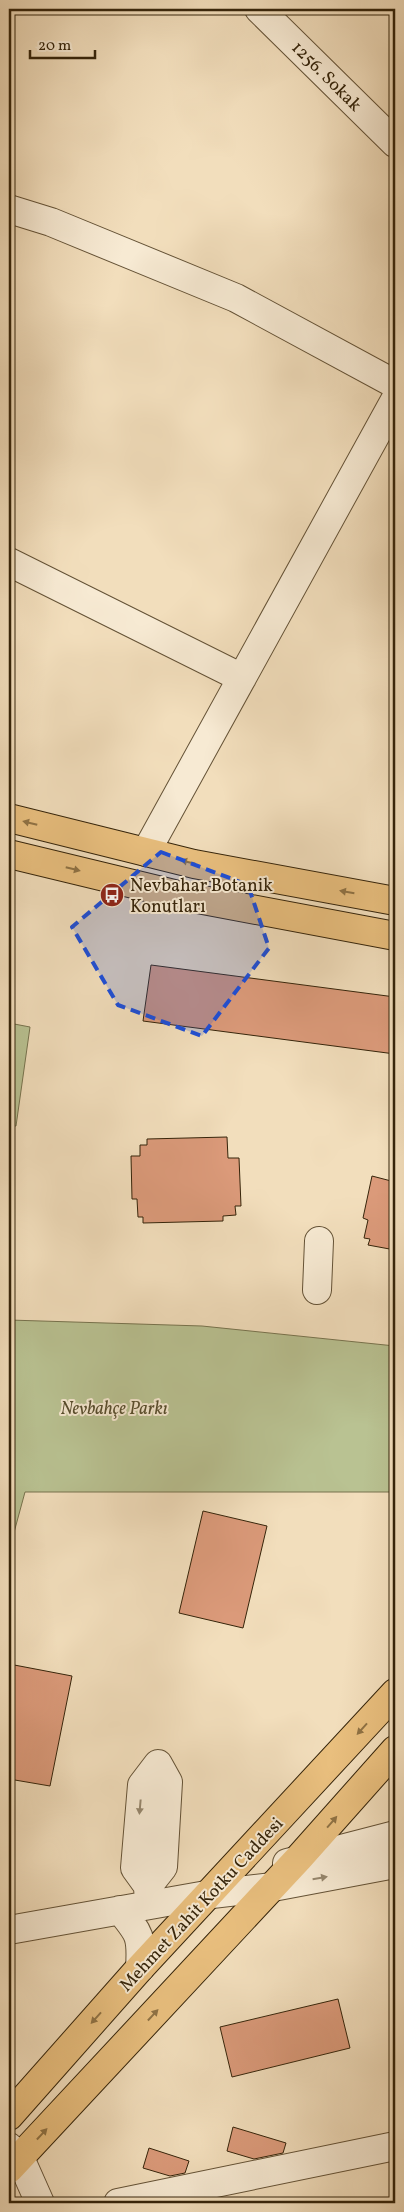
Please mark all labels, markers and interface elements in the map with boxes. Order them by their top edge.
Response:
scale bar [30,28,95,60]
text: 20 m [38,36,71,57]
street label: 1256. Sokak [285,36,367,118]
one-way arrow [22,819,37,827]
one-way arrow [180,858,195,866]
one-way arrow [66,865,81,873]
place label: Nevbahar Botanik Konutları [130,874,273,920]
bus stop icon: Nevbahar Botanik Konutları [99,882,125,908]
one-way arrow [339,888,355,896]
park label: Nevbahçe Parkı [61,1397,167,1422]
one-way arrow [356,1723,368,1735]
one-way arrow [136,1799,144,1815]
street label: Mehmet Zahit Kotku Caddesi [115,1812,290,1998]
one-way arrow [326,1815,337,1828]
one-way arrow [313,1874,328,1882]
one-way arrow [147,2009,159,2021]
one-way arrow [90,2011,102,2023]
one-way arrow [36,2128,48,2140]

